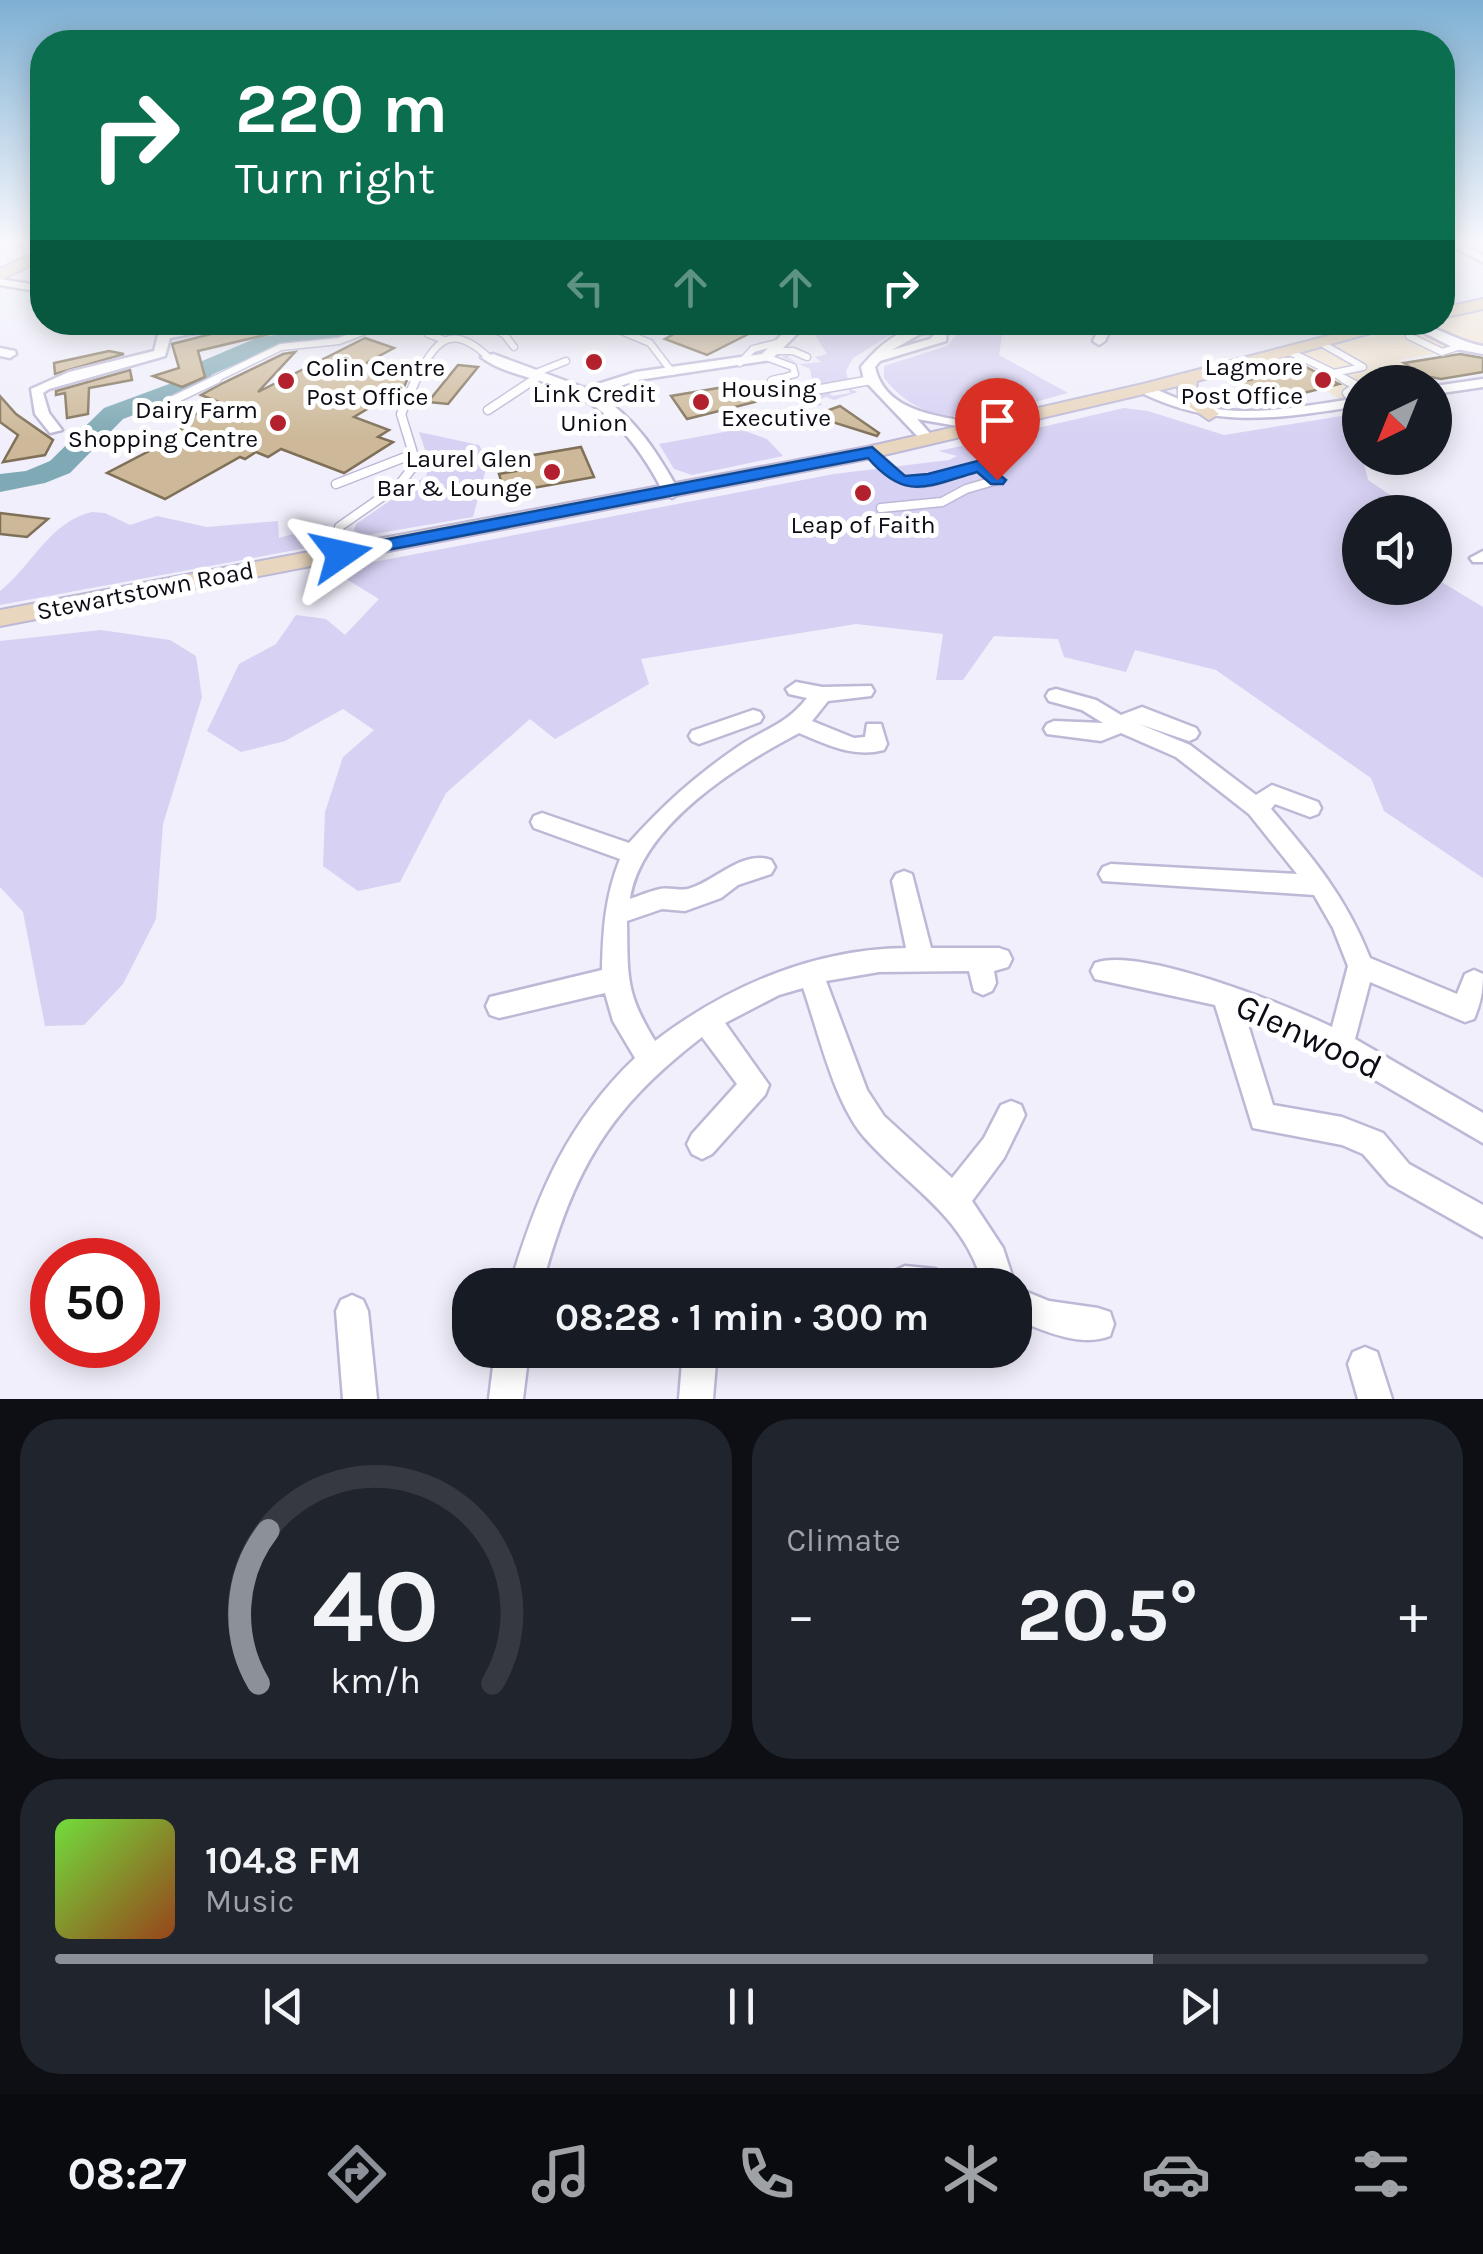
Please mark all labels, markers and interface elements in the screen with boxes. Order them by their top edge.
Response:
text: 220 m [235,68,448,150]
icon: right [70,70,200,200]
text: Turn right [235,152,435,204]
icon: left [558,260,613,315]
icon: ahead [663,260,718,315]
icon: ahead [768,260,823,315]
icon: right [873,260,928,315]
marker: Link Credit Union [583,351,605,373]
place label: Lagmore Post Office [1181,352,1303,410]
place label: Colin Centre Post Office [306,353,445,411]
north arrow [1342,365,1452,475]
map controls [1342,365,1452,605]
marker: Lagmore Post Office [1312,369,1334,391]
marker: Colin Centre Post Office [275,370,297,392]
place label: Housing Executive [721,374,831,432]
pin [955,378,1040,481]
place label: Link Credit Union [532,379,656,437]
marker: Housing Executive [690,391,712,413]
icon: arrive [970,393,1025,448]
place label: Dairy Farm Shopping Centre [68,395,258,453]
marker: Dairy Farm Shopping Centre [267,412,289,434]
place label: Laurel Glen Bar & Lounge [376,444,532,502]
marker: Laurel Glen Bar & Lounge [541,461,563,483]
marker: Leap of Faith [852,482,874,504]
button: sound [1342,495,1452,605]
position arrow [289,502,393,606]
place label: Leap of Faith [790,510,936,539]
street label: Stewartstown Road [34,555,256,626]
street label: Glenwood [1230,985,1388,1088]
speed limit sign: 50 [30,1238,160,1368]
text: 08:28 · 1 min · 300 m [555,1295,929,1340]
text: Climate [787,1522,901,1559]
text: 40 [312,1546,440,1667]
text: 20.5° [1016,1571,1198,1659]
text: − [787,1583,815,1647]
text: + [1399,1583,1428,1647]
text: km/h [330,1660,421,1702]
text: 104.8 FM [205,1838,362,1883]
text: Music [205,1883,294,1920]
icon: previous [256,1979,311,2034]
icon: pause [714,1979,769,2034]
icon: next [1172,1979,1227,2034]
icon: directions [322,2139,392,2209]
icon: music [526,2139,596,2209]
icon: phone [731,2139,801,2209]
icon: climate [936,2139,1006,2209]
icon: car [1141,2139,1211,2209]
icon: filters [1346,2139,1416,2209]
text: 08:27 [67,2148,187,2200]

